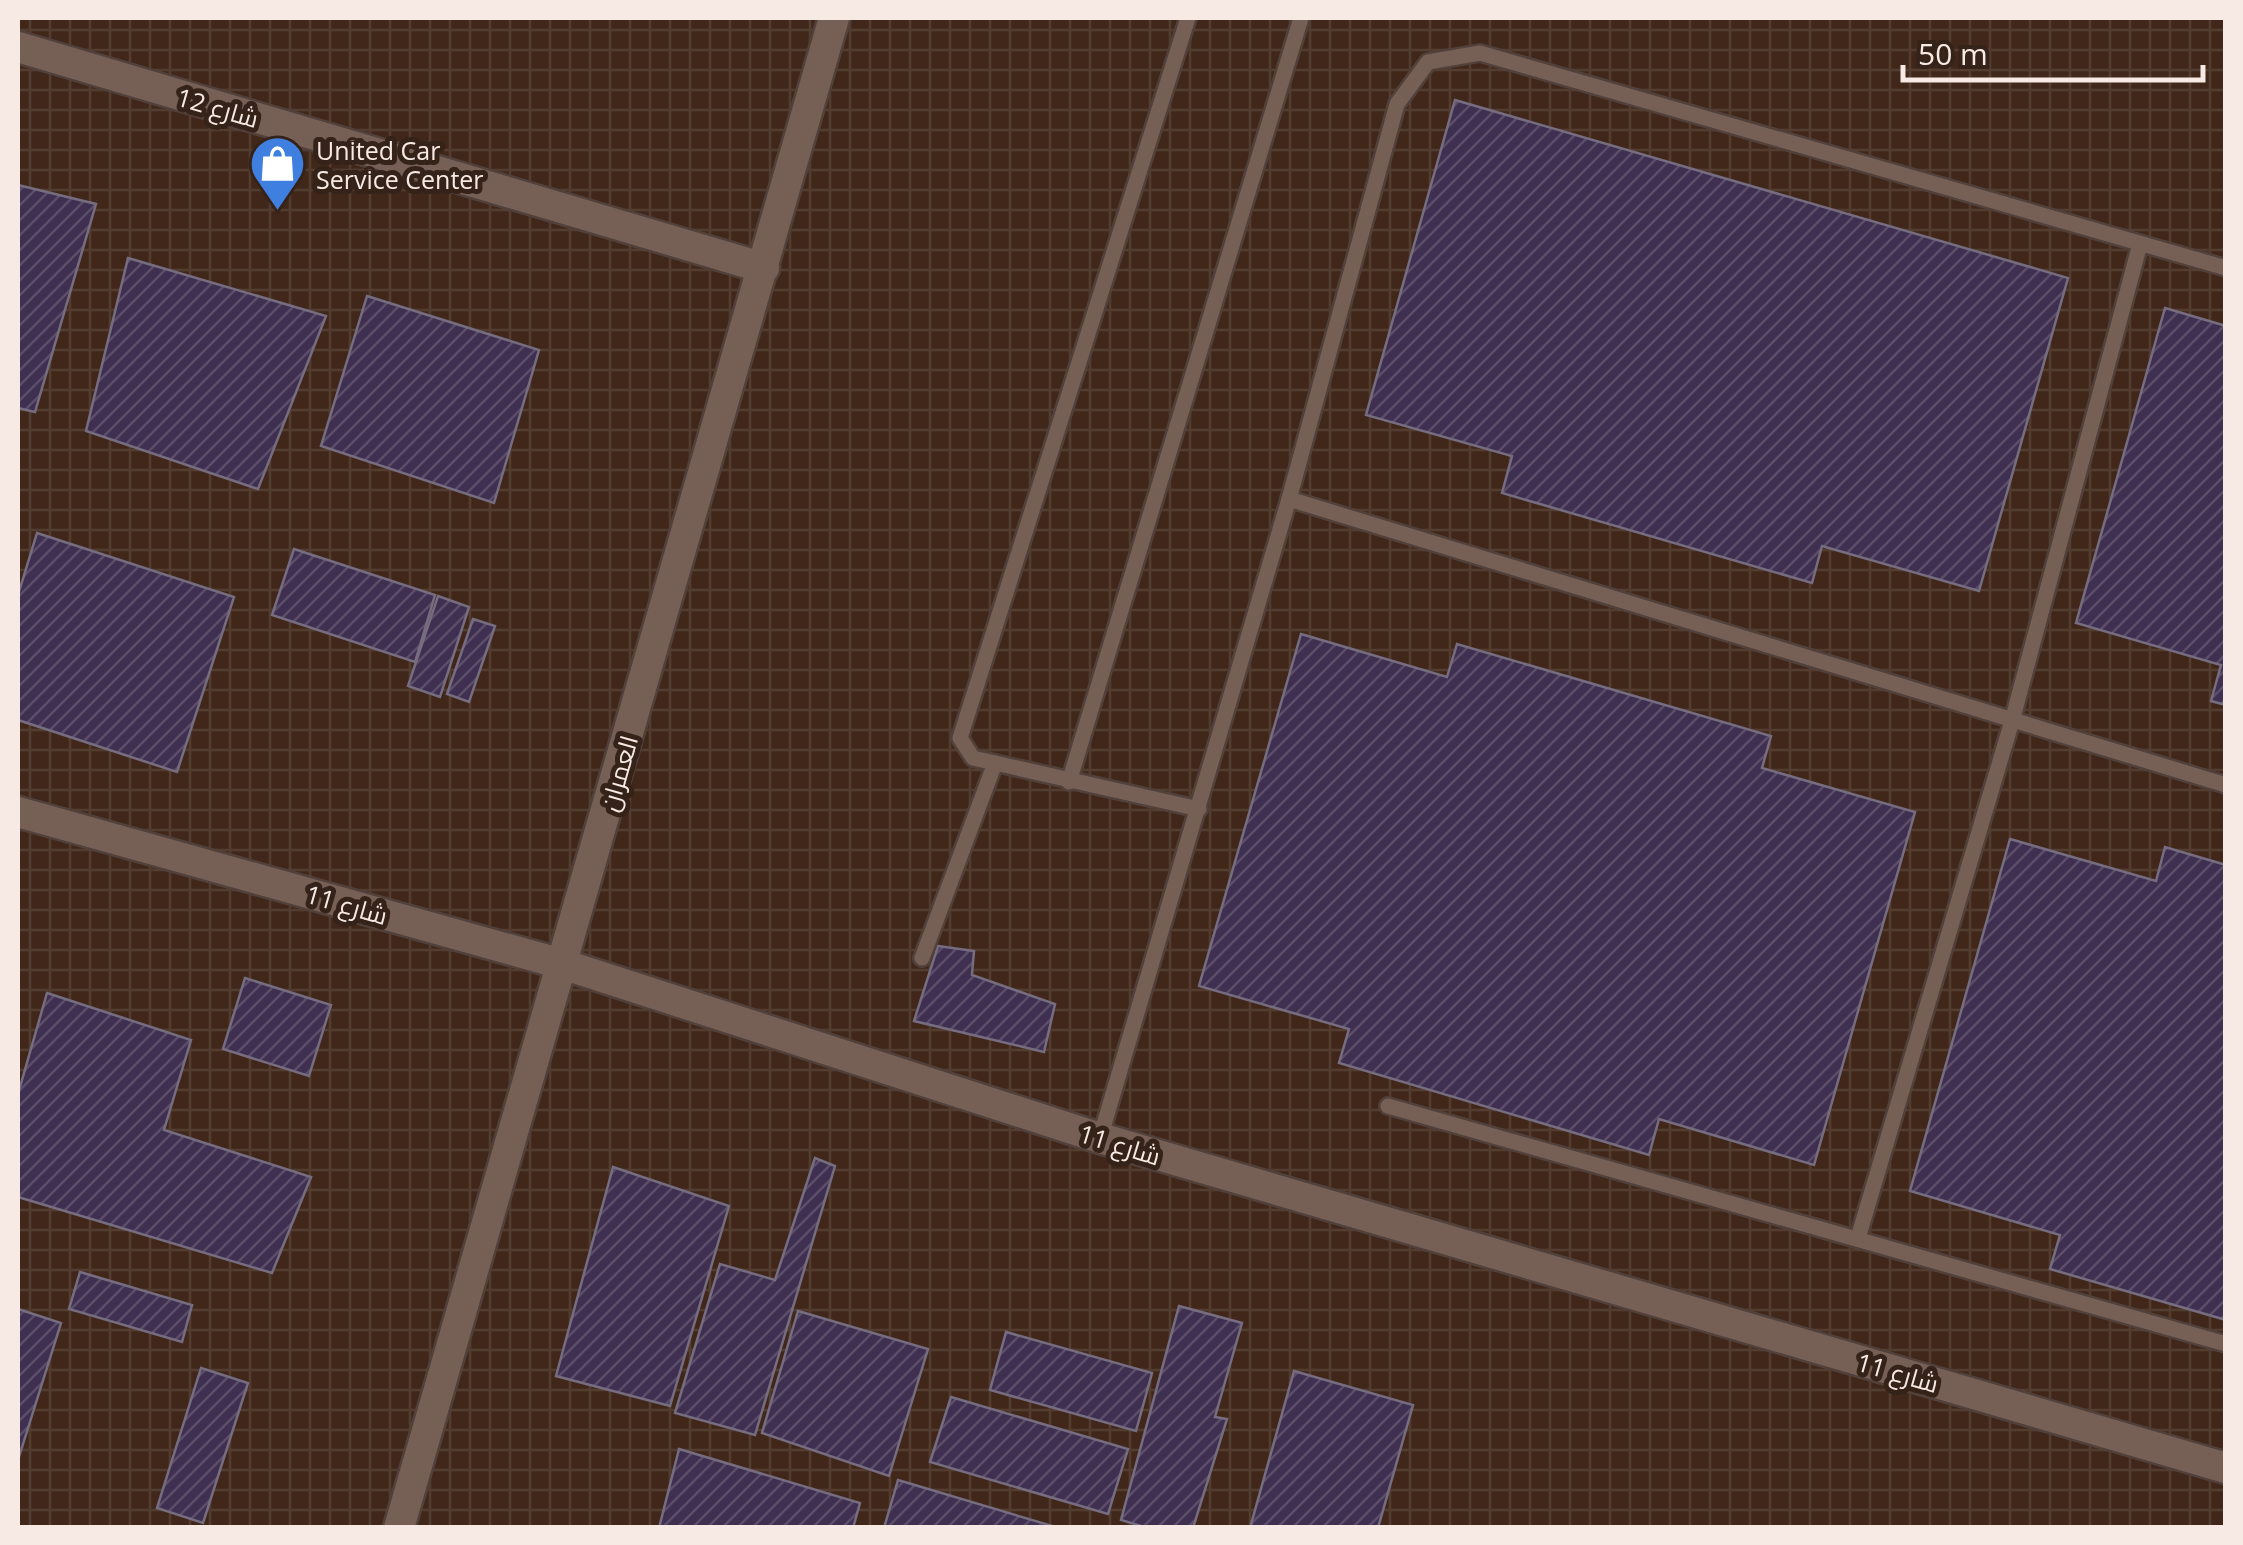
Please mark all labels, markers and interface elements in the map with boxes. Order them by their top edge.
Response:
scale bar [1903,20,2203,82]
text: 50 m [1918,33,1988,74]
street label: شارع 12 [173,79,263,136]
place label: United Car Service Center [316,133,484,196]
shop icon: United Car Service Center [247,134,307,213]
street label: العمران [591,731,645,815]
street label: شارع 11 [302,876,392,933]
street label: شارع 11 [1075,1116,1165,1173]
street label: شارع 11 [1853,1344,1943,1401]

